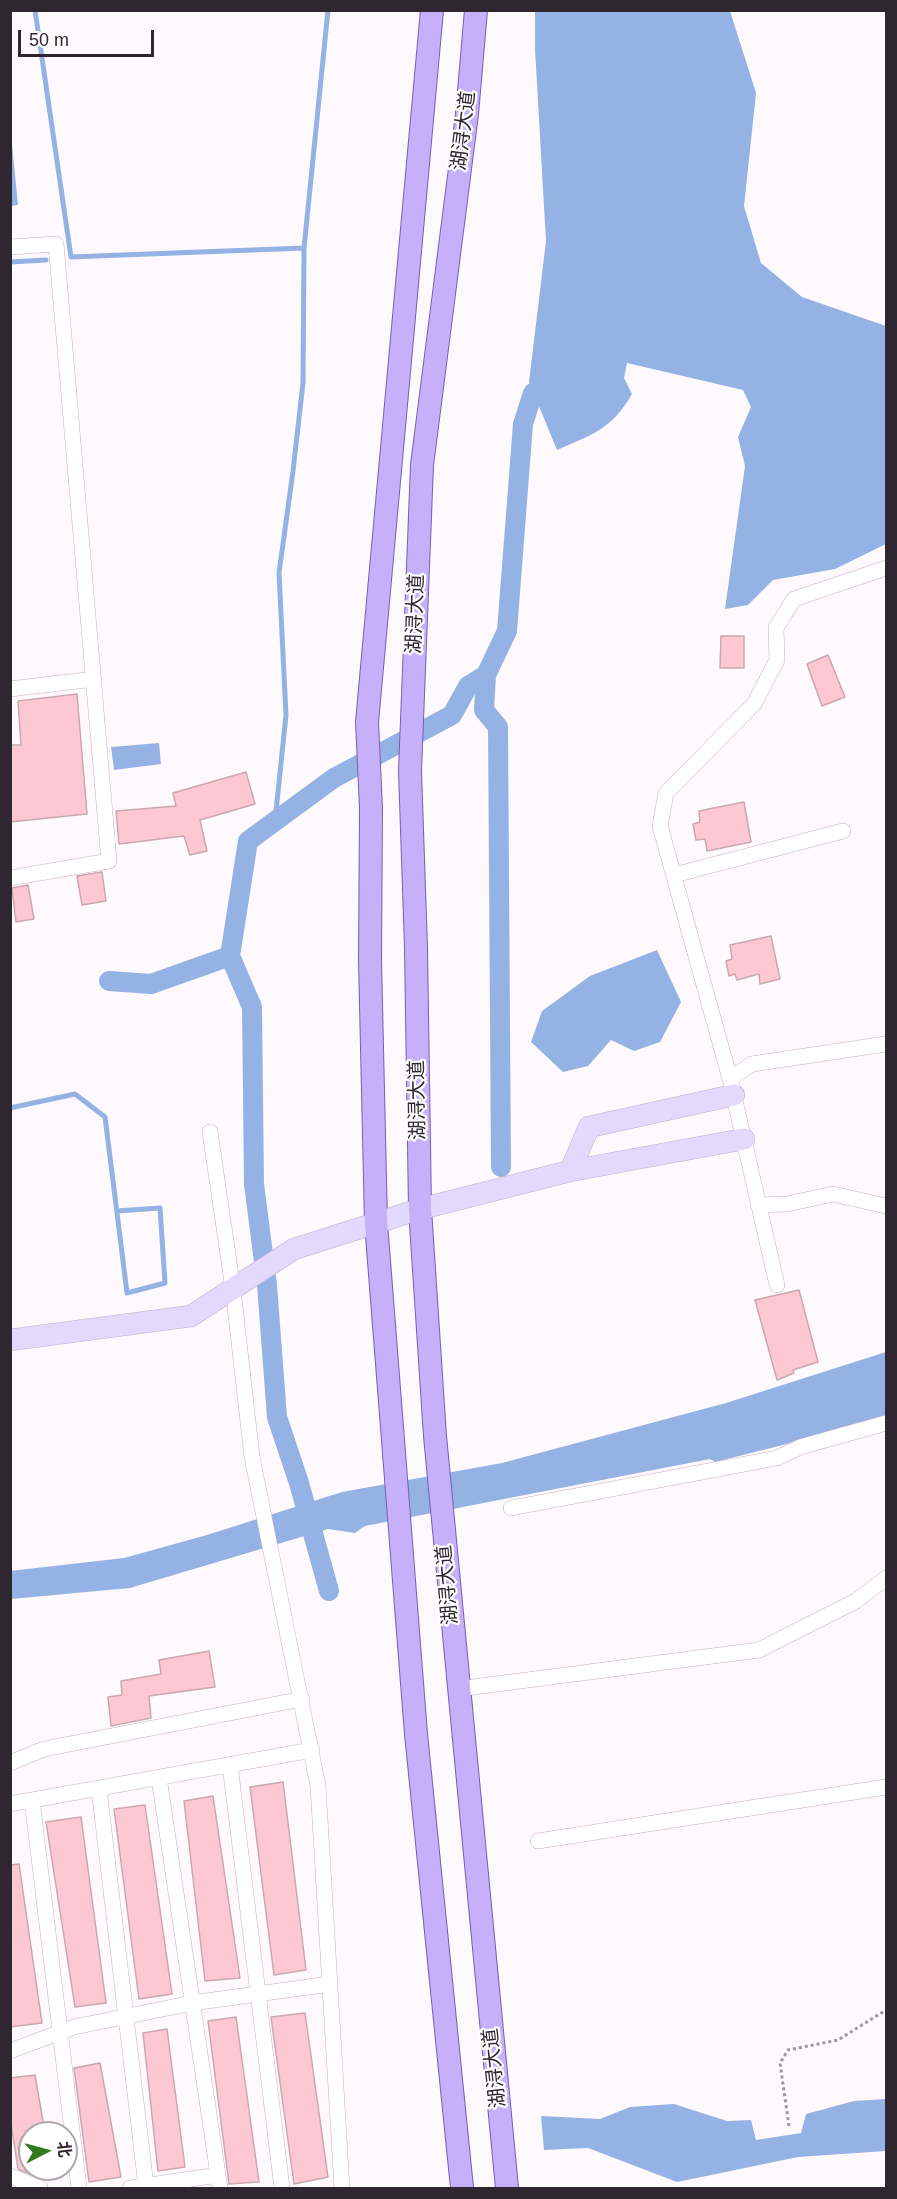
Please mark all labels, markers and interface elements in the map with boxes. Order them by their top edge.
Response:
scale bar [21,18,158,56]
text: 50 m [29,30,69,50]
street label: 湖浔大道 [447,90,481,172]
street label: 湖浔大道 [403,574,429,654]
street label: 湖浔大道 [405,1060,431,1140]
street label: 湖浔大道 [433,1544,463,1626]
street label: 湖浔大道 [479,2027,511,2109]
north arrow [18,2121,78,2181]
text: 北 [55,2140,74,2158]

